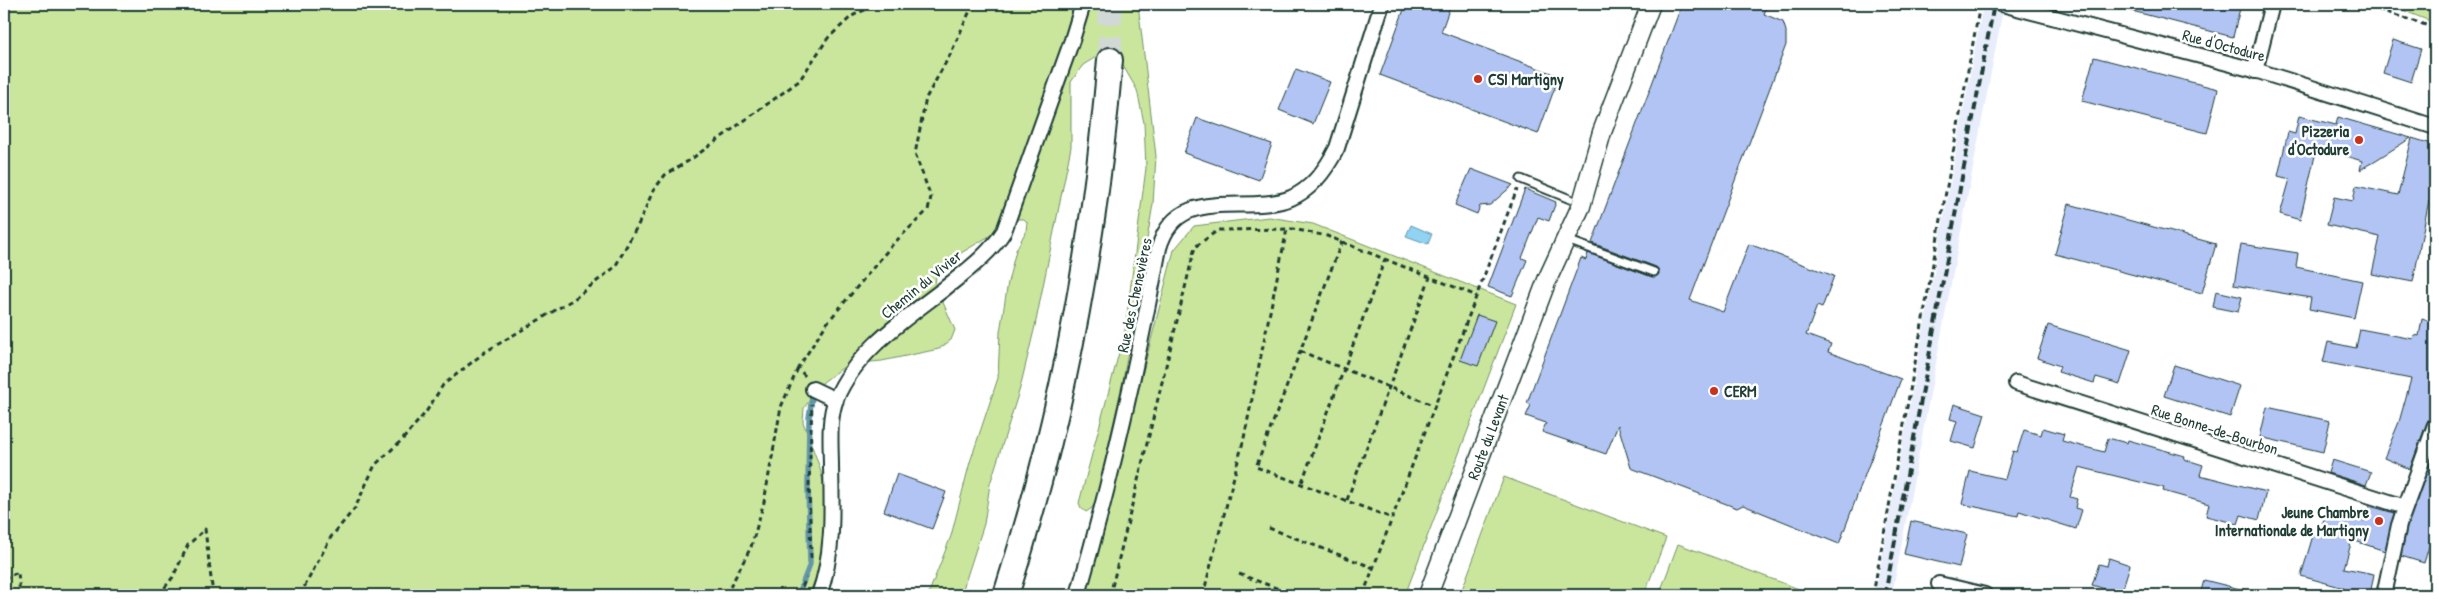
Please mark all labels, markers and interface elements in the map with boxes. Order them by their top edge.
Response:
street label: Rue d'Octodure [2180,23,2268,67]
place label: CSI Martigny [1488,68,1564,91]
marker: CSI Martigny [1472,73,1484,85]
place label: Pizzeria d'Octodure [2288,120,2350,160]
marker: Pizzeria d'Octodure [2353,134,2365,146]
street label: Rue des Chenevières [1111,236,1157,354]
street label: Chemin du Vivier [876,244,966,324]
place label: CERM [1724,380,1757,402]
marker: CERM [1708,385,1720,397]
street label: Route du Levant [1462,391,1514,483]
street label: Rue Bonne-de-Bourbon [2149,398,2281,460]
place label: Jeune Chambre Internationale de Martigny [2215,501,2370,542]
marker: Jeune Chambre Internationale de Martigny [2373,515,2385,527]

